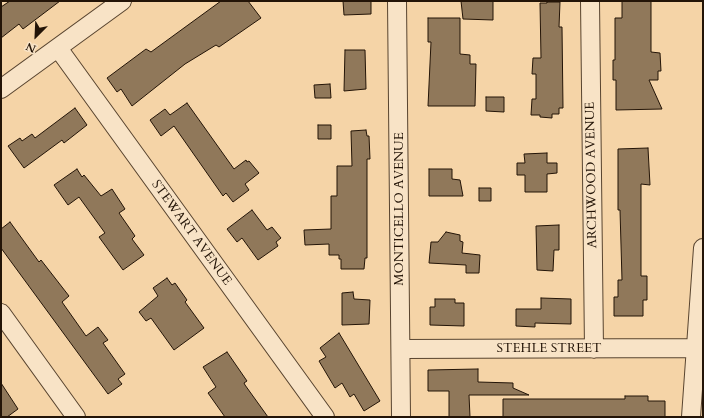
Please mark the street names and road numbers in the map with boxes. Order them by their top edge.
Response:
street label: ARCHWOOD AVENUE [583,102,601,248]
street label: MONTICELLO AVENUE [392,132,408,286]
street label: STEWART AVENUE [148,177,234,289]
street label: STEHLE STREET [497,341,601,357]

